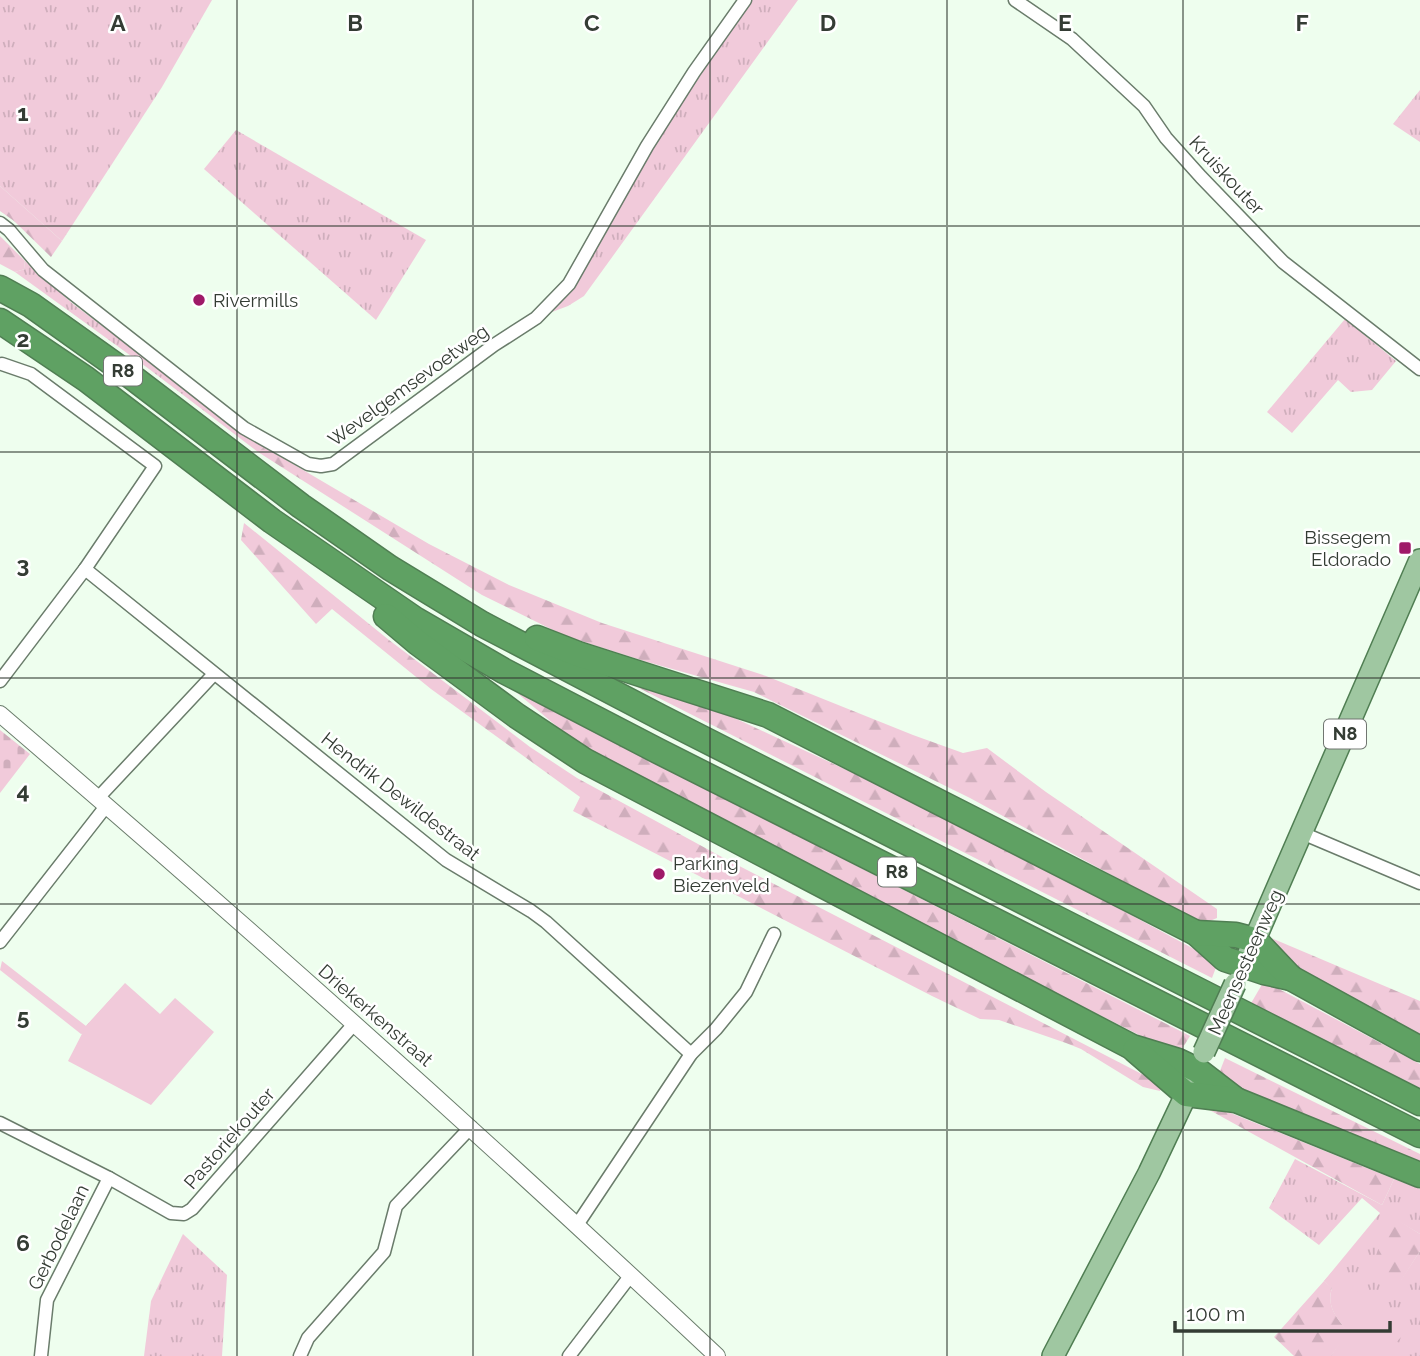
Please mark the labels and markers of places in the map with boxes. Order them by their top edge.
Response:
place label: Rivermills [213,289,298,311]
marker: Rivermills [191,292,207,308]
place label: Bissegem Eldorado [1304,526,1391,570]
marker: Bissegem Eldorado [1397,540,1413,556]
place label: Parking Biezenveld [673,852,770,896]
marker: Parking Biezenveld [651,866,667,882]

